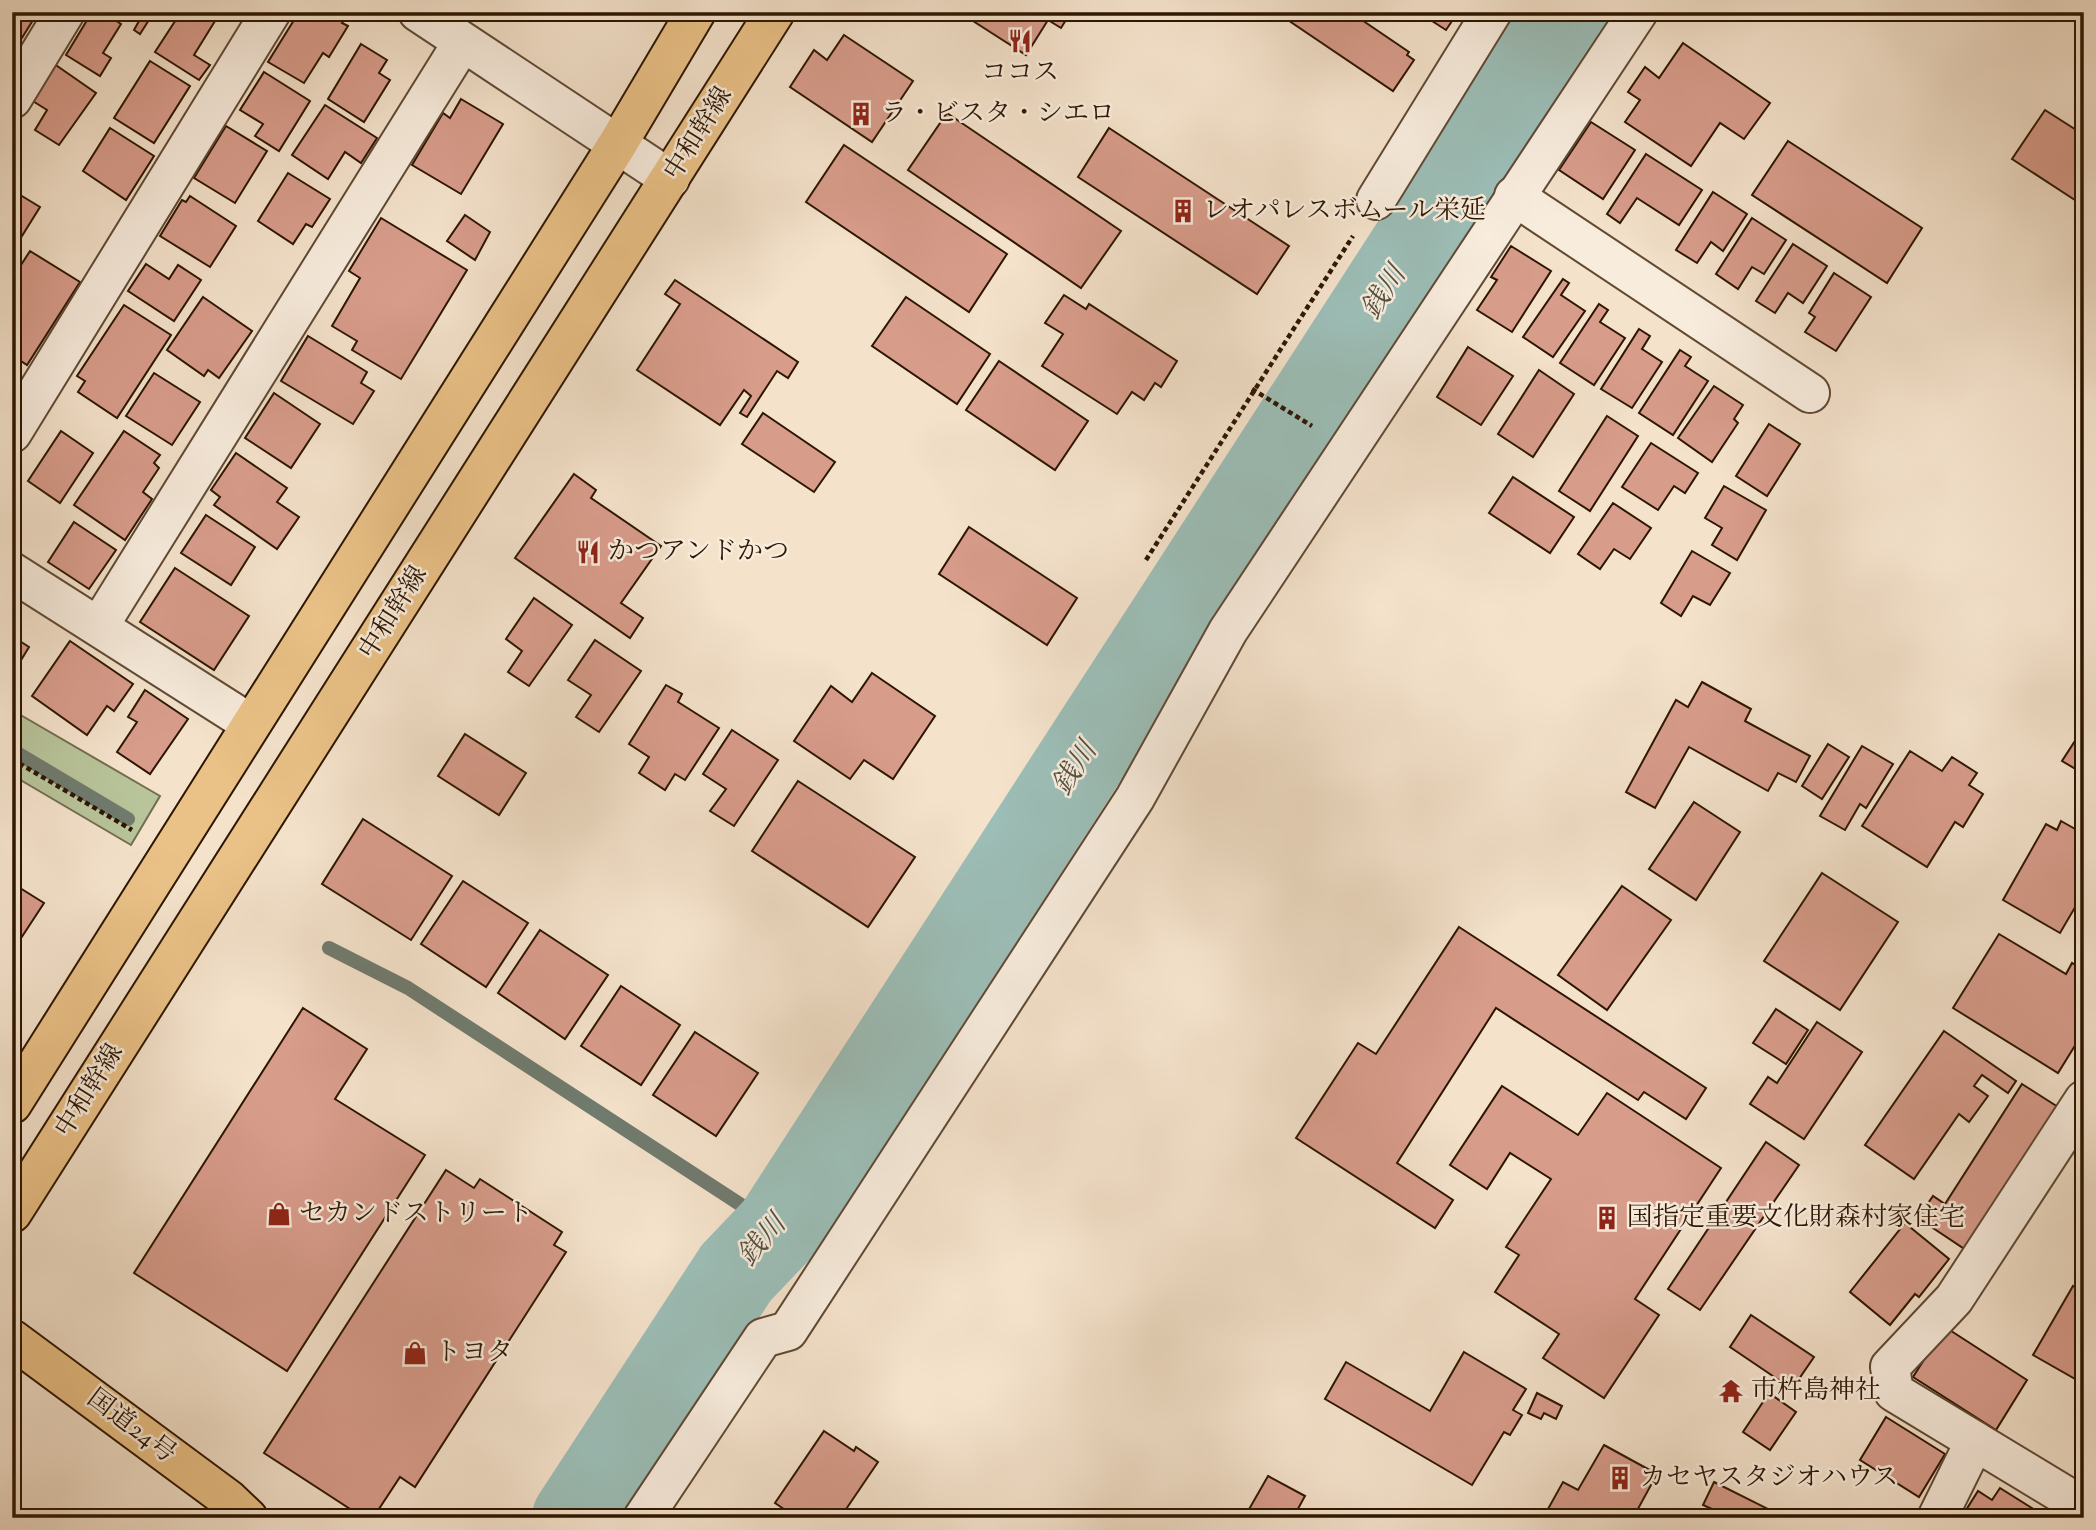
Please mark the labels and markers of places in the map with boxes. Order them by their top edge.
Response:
restaurant icon: ココス [1006,27,1034,55]
place label: ココス [981,55,1059,92]
place label: ラ・ビスタ・シエロ [881,96,1115,133]
building icon: ラ・ビスタ・シエロ [847,100,875,128]
place label: レオパレスボムール栄延 [1203,193,1486,230]
building icon: レオパレスボムール栄延 [1169,197,1197,225]
place label: かつアンドかつ [608,534,789,571]
restaurant icon: かつアンドかつ [574,538,602,566]
place label: セカンドストリート [299,1196,533,1233]
shop icon: セカンドストリート [265,1200,293,1228]
place label: 国指定重要文化財森村家住宅 [1627,1200,1965,1237]
building icon: 国指定重要文化財森村家住宅 [1593,1204,1621,1232]
place label: トヨタ [435,1335,513,1372]
shop icon: トヨタ [401,1339,429,1367]
place label: 市杵島神社 [1751,1373,1881,1410]
temple icon: 市杵島神社 [1717,1377,1745,1405]
place label: カセヤスタジオハウス [1640,1460,1898,1497]
building icon: カセヤスタジオハウス [1606,1464,1634,1492]

